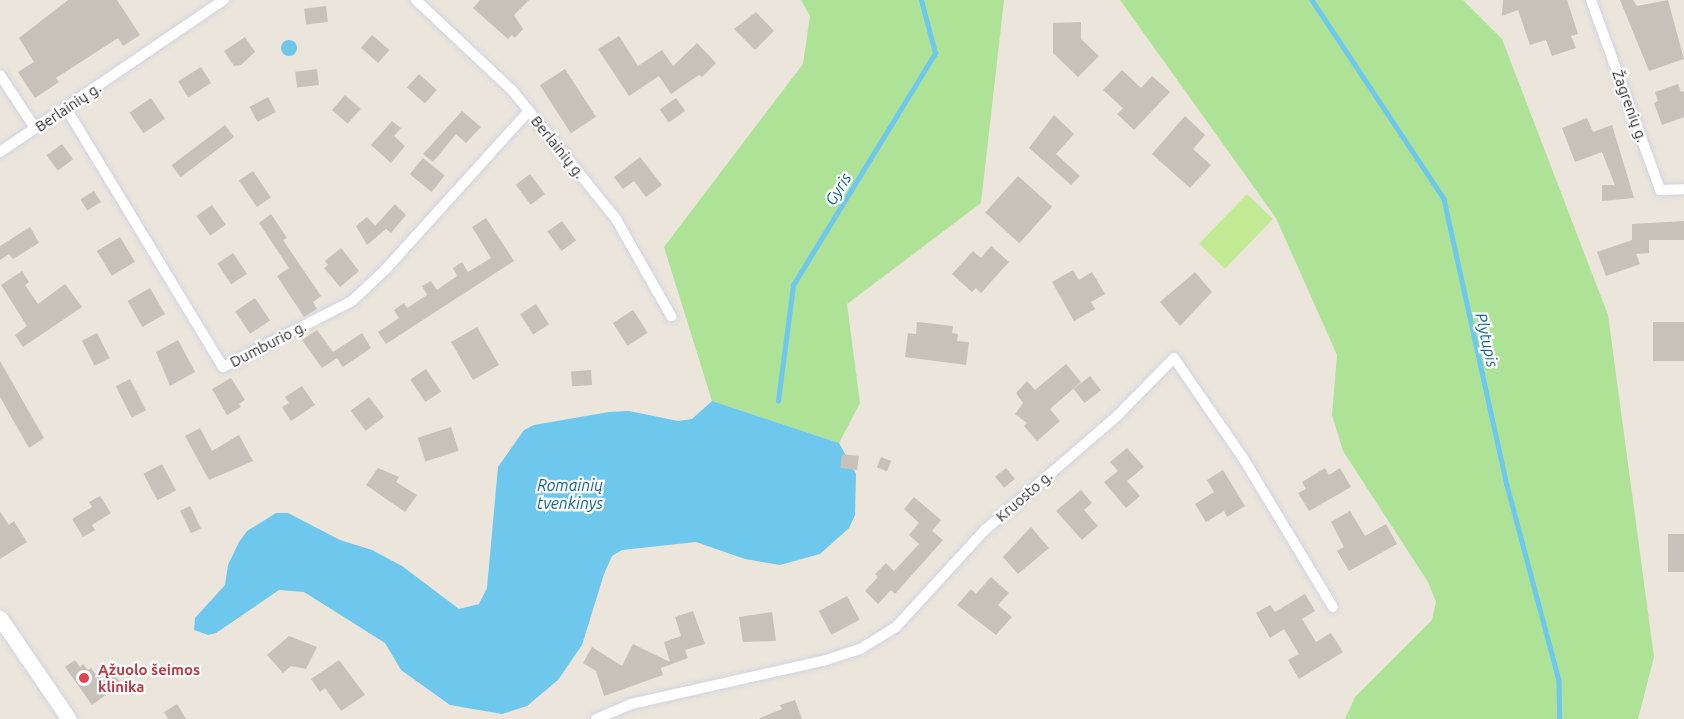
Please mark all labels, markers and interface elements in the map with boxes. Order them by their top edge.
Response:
street label: Žagrenių g. [1609,68,1651,144]
street label: Berlainių g. [32,78,104,136]
street label: Berlainių g. [527,112,589,182]
water label: Gyris [821,169,855,209]
water label: Plytupis [1471,311,1503,369]
street label: Dumburio g. [227,317,309,371]
street label: Kruosto g. [992,467,1056,525]
water label: Romainių tvenkinys [537,475,603,513]
place label: Ąžuolo šeimos klinika [98,660,200,695]
marker: Ąžuolo šeimos klinika [75,669,93,687]

